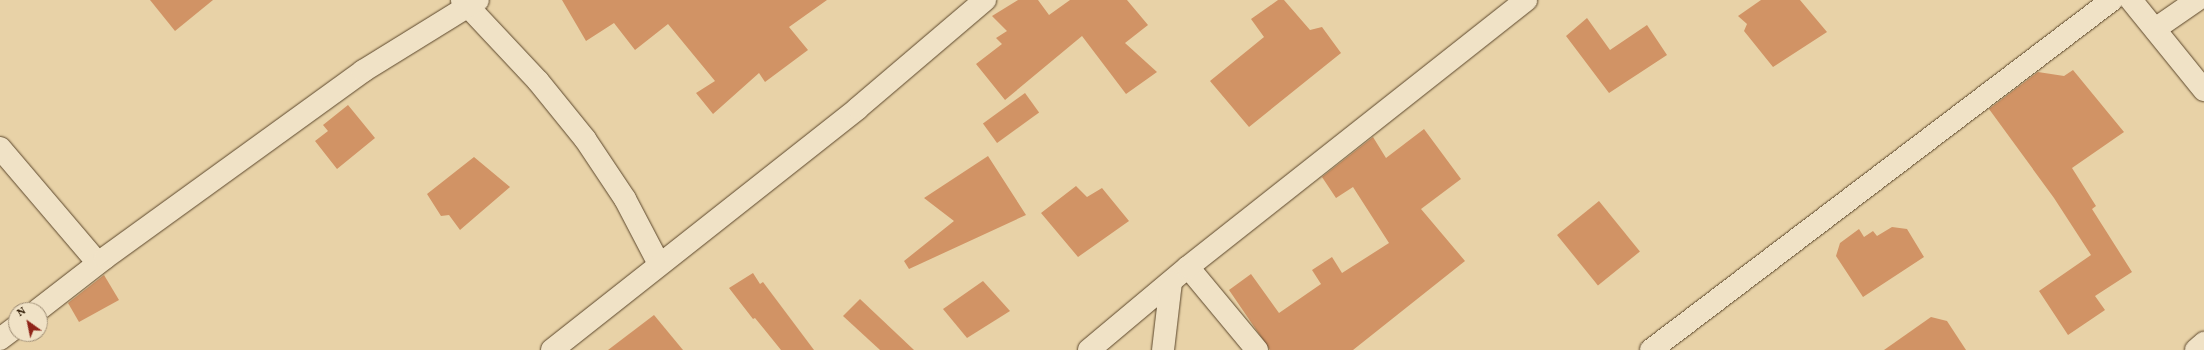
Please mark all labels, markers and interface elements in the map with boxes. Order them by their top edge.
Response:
north arrow [8,302,48,342]
text: N [14,304,29,321]

